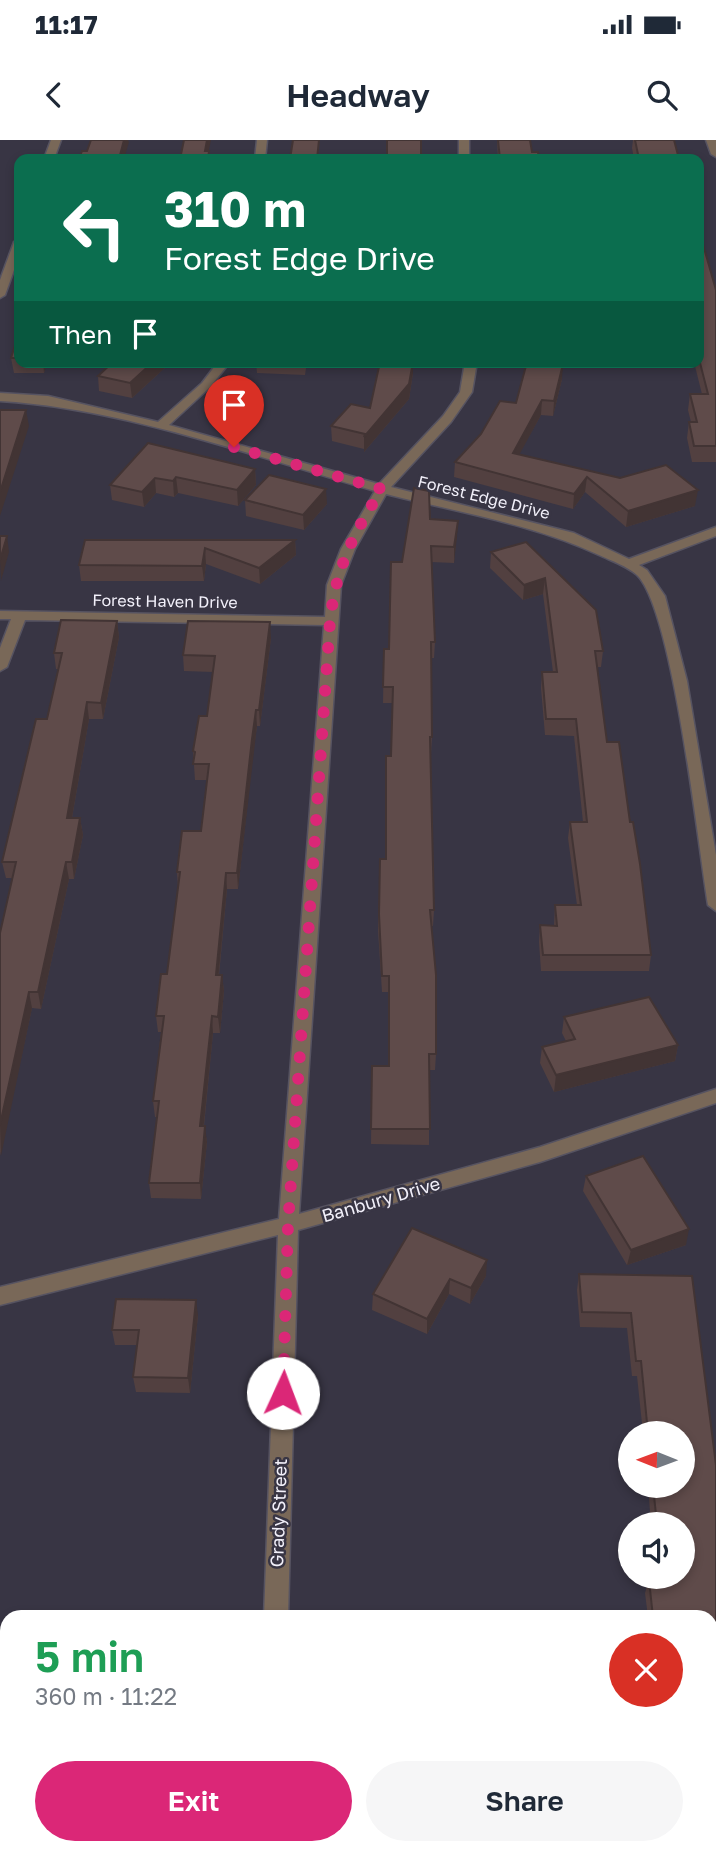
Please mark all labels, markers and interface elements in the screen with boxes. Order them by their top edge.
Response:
text: 11:17 [35,9,98,40]
icon: back [35,76,73,114]
text: Headway [286,76,430,114]
icon: search [643,76,681,114]
text: 310 m [164,179,306,238]
icon: left [49,182,140,273]
text: Forest Edge Drive [164,239,435,277]
icon: arrive [126,315,164,353]
text: Then [49,319,112,350]
pin [204,375,264,447]
icon: arrive [215,386,253,424]
street label: Forest Edge Drive [416,471,552,523]
street label: Forest Haven Drive [92,590,238,612]
street label: Banbury Drive [319,1172,442,1226]
position arrow [246,1356,320,1430]
north arrow [618,1421,695,1498]
map controls [618,1421,695,1589]
street label: Grady Street [265,1458,291,1568]
button: sound [618,1512,695,1589]
text: 5 min [35,1631,144,1681]
button: close [609,1633,683,1707]
text: 360 m · 11:22 [35,1682,177,1710]
button: Exit [35,1761,352,1841]
button: Share [366,1761,683,1841]

